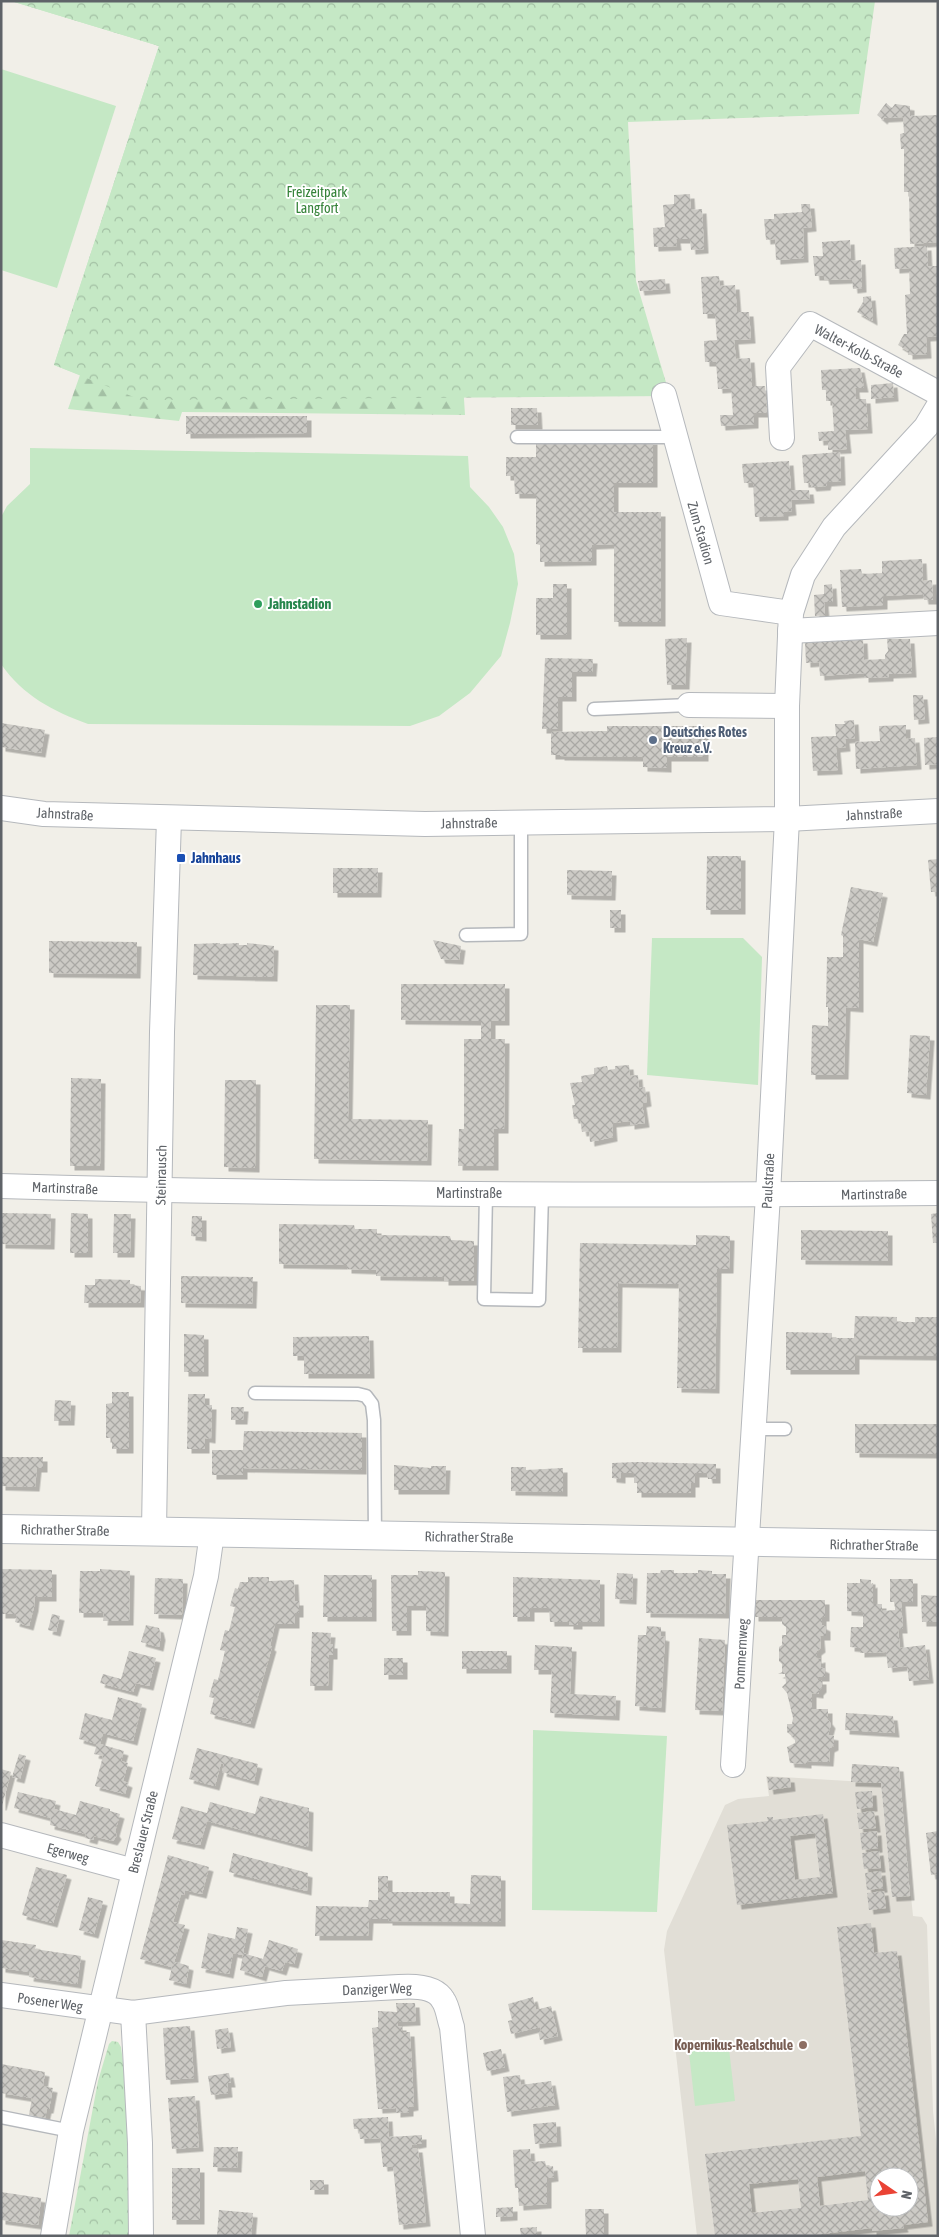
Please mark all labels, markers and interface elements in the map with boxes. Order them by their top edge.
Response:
park label: Freizeitpark Langfort [286,184,348,216]
street label: Walter-Kolb-Straße [812,321,906,381]
street label: Zum Stadion [684,500,718,566]
place label: Jahnstadion [267,596,331,612]
marker: Jahnstadion [252,598,264,610]
place label: Deutsches Rotes Kreuz e.V. [663,724,747,756]
marker: Deutsches Rotes Kreuz e.V. [647,734,659,746]
street label: Jahnstraße [36,805,94,823]
street label: Jahnstraße [845,805,903,823]
street label: Jahnstraße [440,815,498,831]
place label: Jahnhaus [190,850,241,866]
marker: Jahnhaus [175,852,187,864]
street label: Steinrausch [152,1145,170,1205]
street label: Paulstraße [759,1153,777,1209]
street label: Martinstraße [32,1179,98,1197]
street label: Martinstraße [436,1185,502,1201]
street label: Martinstraße [841,1185,907,1203]
street label: Richrather Straße [20,1521,110,1539]
street label: Richrather Straße [424,1528,514,1546]
street label: Richrather Straße [829,1536,919,1554]
street label: Pommernweg [731,1618,751,1690]
street label: Breslauer Straße [125,1789,161,1875]
street label: Egerweg [45,1840,91,1866]
street label: Danziger Weg [342,1980,412,1998]
street label: Posener Weg [16,1989,84,2015]
place label: Kopernikus-Realschule [674,2037,793,2053]
marker: Kopernikus-Realschule [797,2039,809,2051]
north arrow [869,2167,919,2217]
text: N [898,2189,915,2201]

